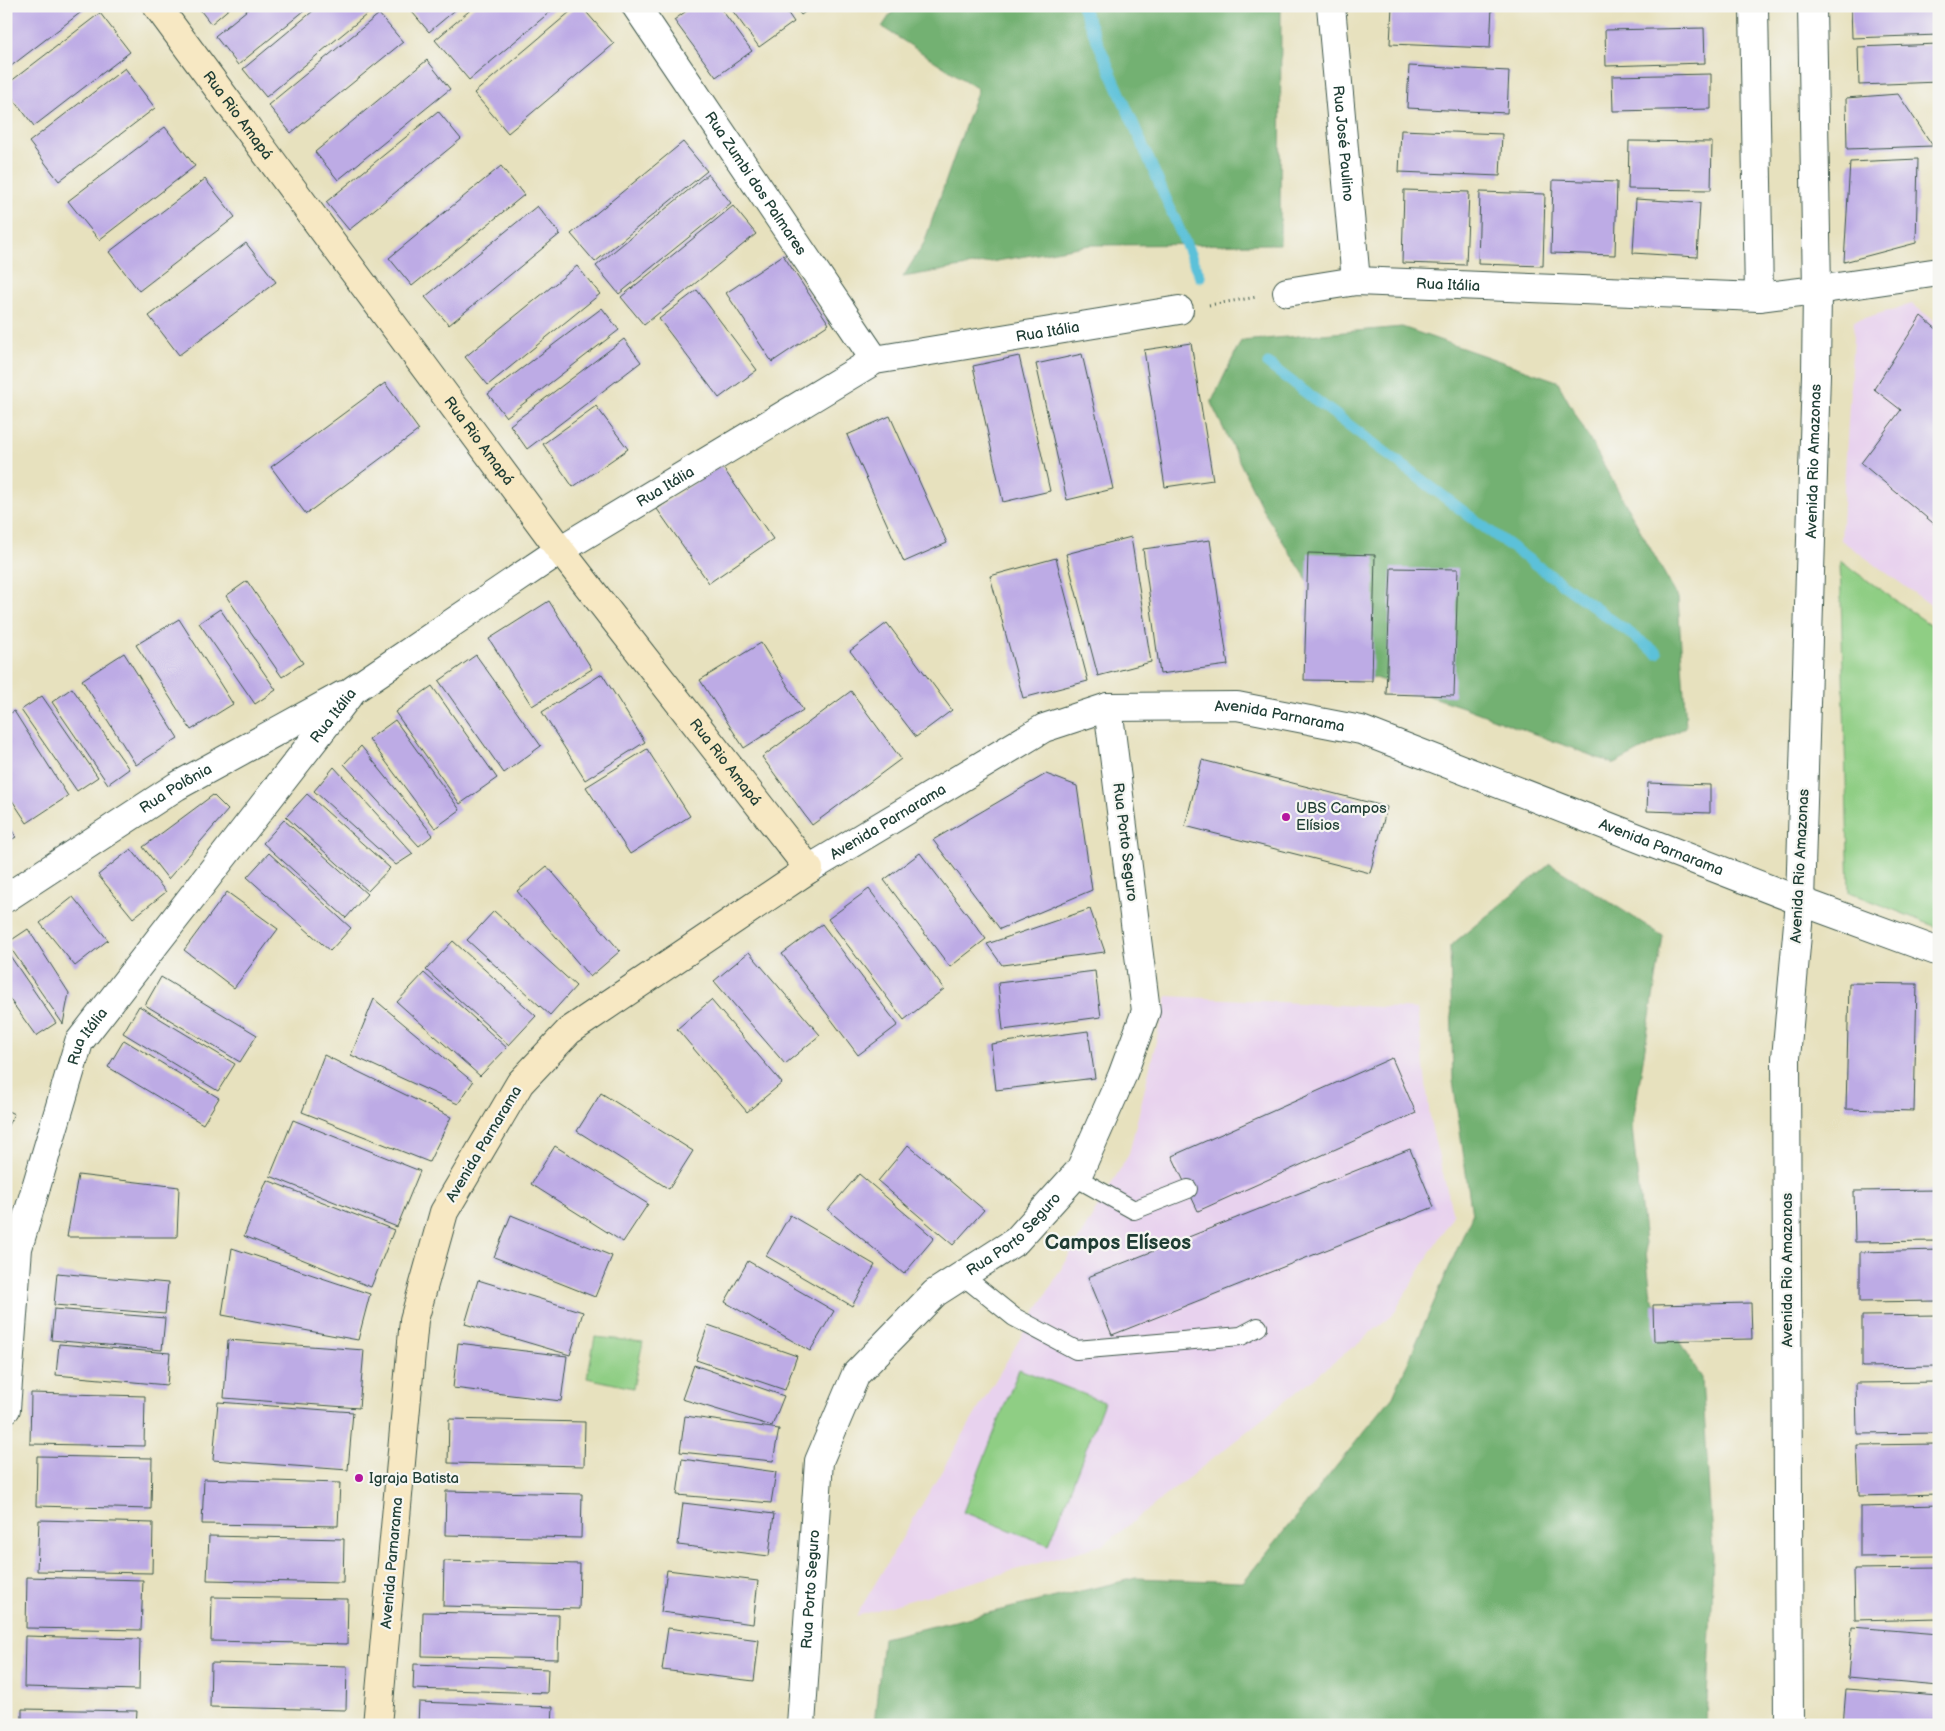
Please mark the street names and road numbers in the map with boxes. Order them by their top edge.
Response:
street label: Rua Rio Amapá [199,67,277,163]
street label: Rua José Paulino [1329,84,1358,203]
street label: Rua Zumbi dos Palmares [701,108,811,259]
street label: Rua Itália [1416,274,1481,295]
street label: Rua Itália [1014,317,1081,346]
street label: Avenida Rio Amazonas [1802,383,1825,539]
street label: Rua Rio Amapá [440,393,518,489]
street label: Rua Itália [633,462,698,511]
street label: Rua Itália [306,684,360,747]
street label: Avenida Parnarama [1214,696,1346,736]
street label: Rua Rio Amapá [686,715,766,810]
street label: Rua Polônia [136,759,215,818]
street label: Avenida Parnarama [826,780,949,864]
street label: Rua Porto Seguro [1108,782,1142,902]
street label: Avenida Rio Amazonas [1786,788,1814,944]
street label: Avenida Parnarama [1596,814,1726,880]
street label: Rua Itália [63,1004,112,1067]
street label: Avenida Parnarama [442,1083,526,1205]
street label: Rua Porto Seguro [963,1188,1065,1280]
street label: Avenida Rio Amazonas [1778,1192,1797,1347]
street label: Avenida Parnarama [377,1496,407,1630]
street label: Rua Porto Seguro [797,1529,824,1650]

